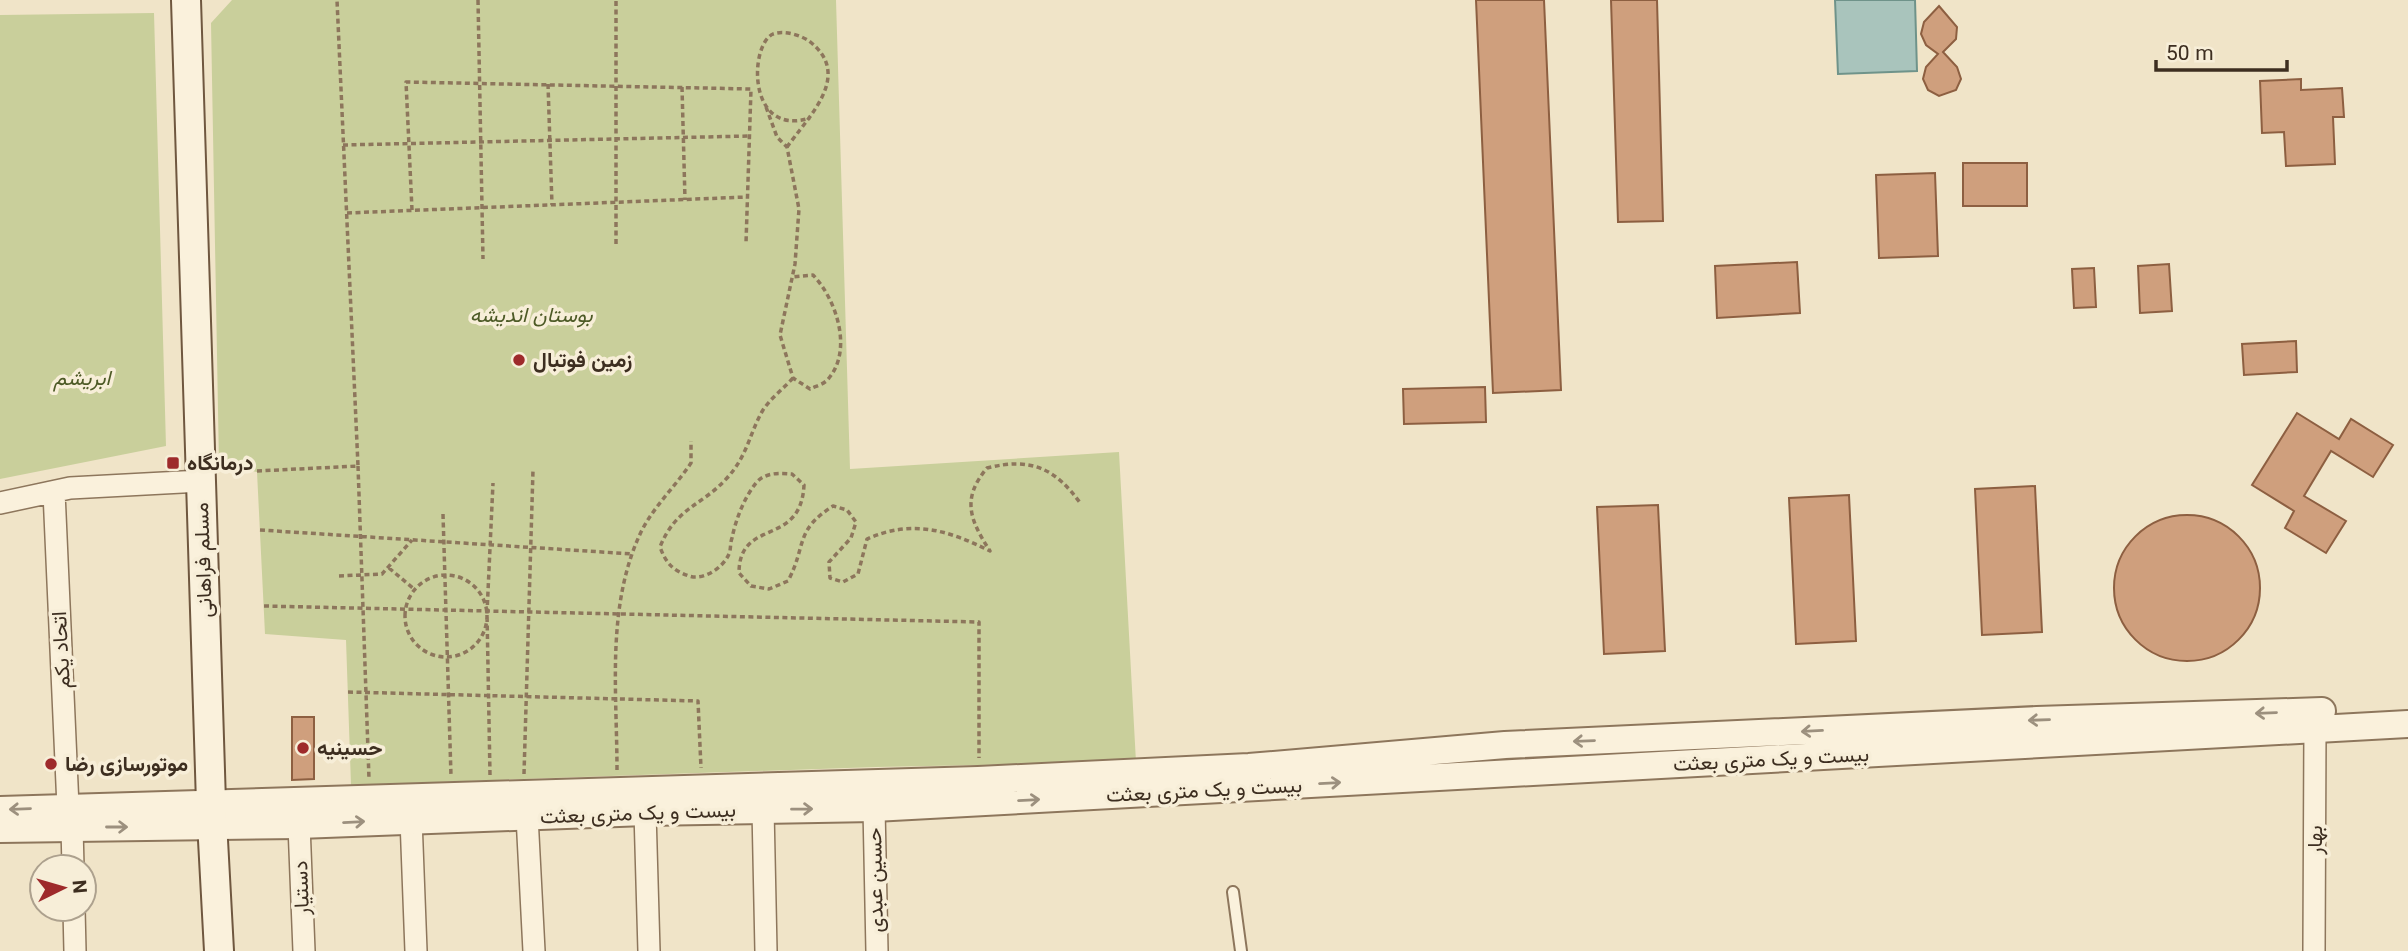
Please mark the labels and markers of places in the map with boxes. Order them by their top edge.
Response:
place label: زمین فوتبال [533,345,632,378]
marker: زمین فوتبال [511,352,527,368]
place label: درمانگاه [187,448,254,481]
marker: درمانگاه [165,455,181,471]
place label: حسینیه [317,733,382,766]
marker: حسینیه [295,740,311,756]
place label: موتورسازی رضا [65,749,188,782]
marker: موتورسازی رضا [43,756,59,772]

